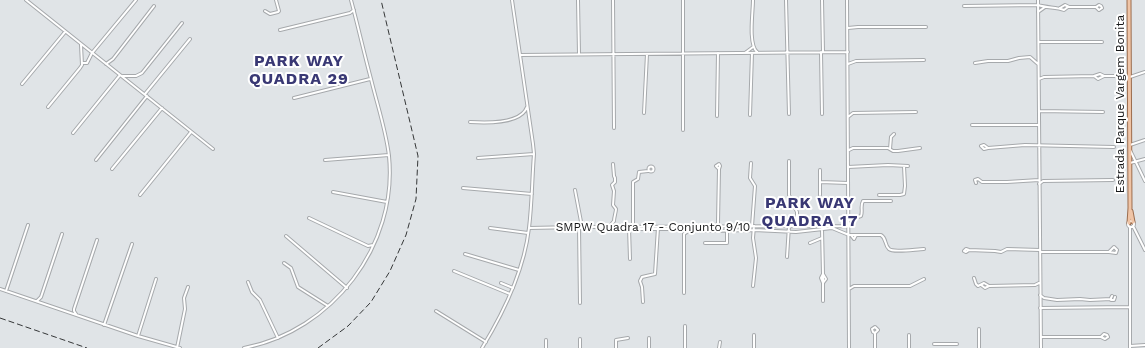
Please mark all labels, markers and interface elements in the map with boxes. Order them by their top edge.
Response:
street label: Estrada Parque Vargem Bonita [1113,15,1127,193]
district label: PARK WAY QUADRA 29 [249,51,349,89]
district label: PARK WAY QUADRA 17 [761,193,859,231]
street label: SMPW Quadra 17 - Conjunto 9/10 [556,220,750,234]

